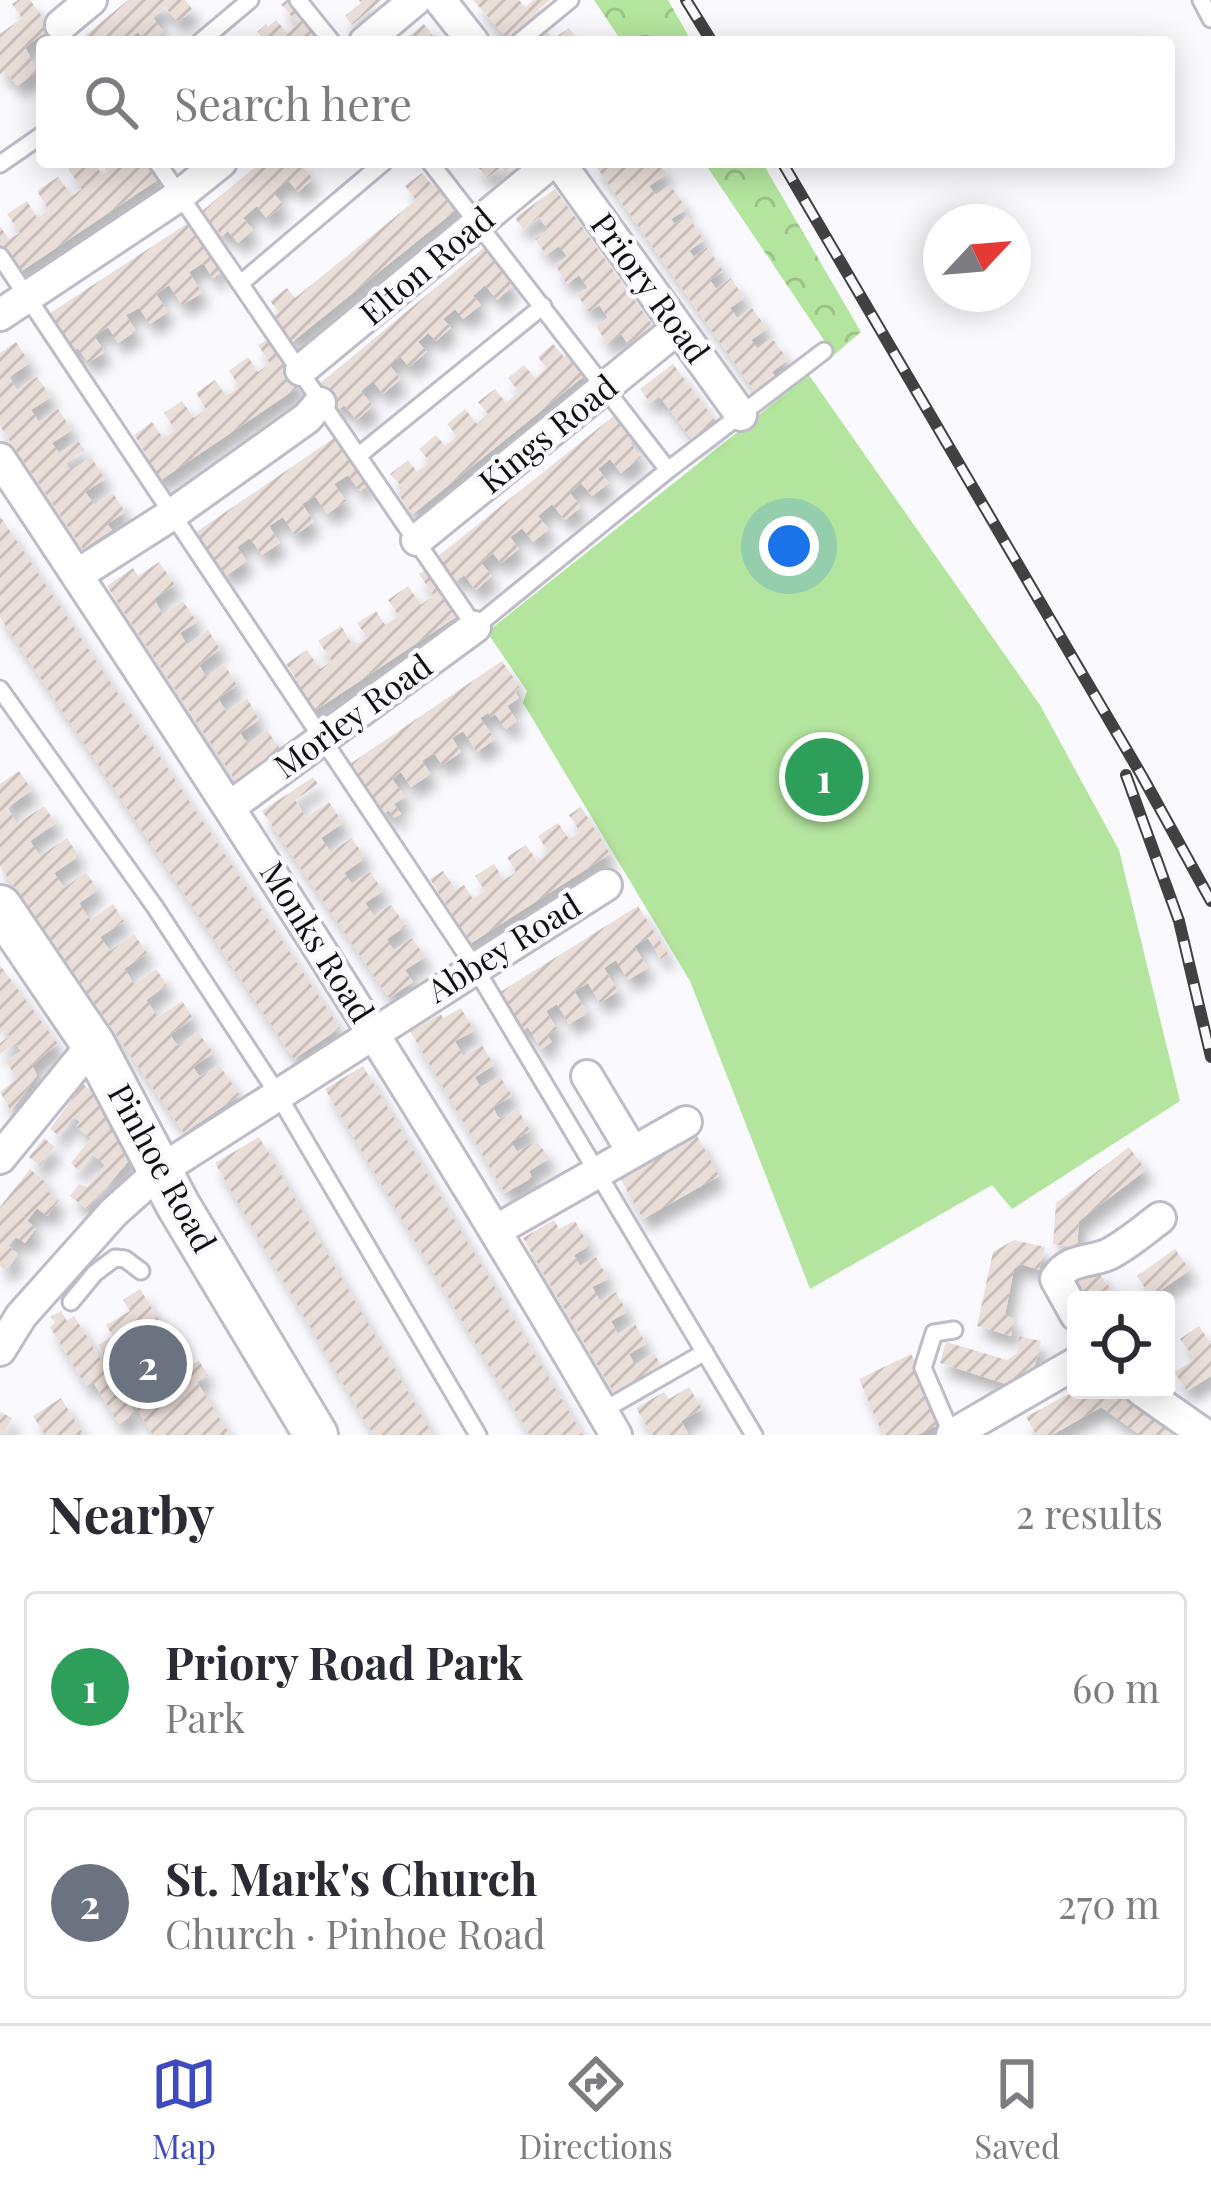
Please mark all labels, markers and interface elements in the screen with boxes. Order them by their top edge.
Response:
search box [36,36,1175,168]
icon: search [78,69,144,135]
text: Search here [174,72,412,132]
street label: Elton Road [349,195,502,333]
street label: Priory Road [582,203,721,371]
north arrow [923,204,1031,312]
street label: Kings Road [468,363,625,502]
your location [759,516,819,576]
street label: Morley Road [264,642,440,786]
pin: 1 [785,732,863,822]
street label: Monks Road [252,852,386,1030]
street label: Abbey Road [417,882,588,1011]
street label: Pinhoe Road [99,1075,228,1259]
map controls [1067,1291,1175,1399]
button: locate [1067,1291,1175,1399]
pin: 2 [109,1319,187,1409]
text: Nearby [48,1479,214,1547]
text: 2 results [1016,1487,1163,1539]
text: Priory Road Park [165,1631,523,1691]
text: 1 [83,1661,97,1713]
text: 60 m [1072,1661,1160,1713]
text: Park [165,1691,245,1743]
text: St. Mark's Church [165,1847,537,1907]
text: 2 [80,1877,100,1929]
text: 270 m [1058,1877,1160,1929]
text: Church · Pinhoe Road [165,1907,546,1959]
tab: Map [151,2051,217,2167]
tab: Directions [518,2051,673,2167]
tab: Saved [974,2051,1060,2167]

